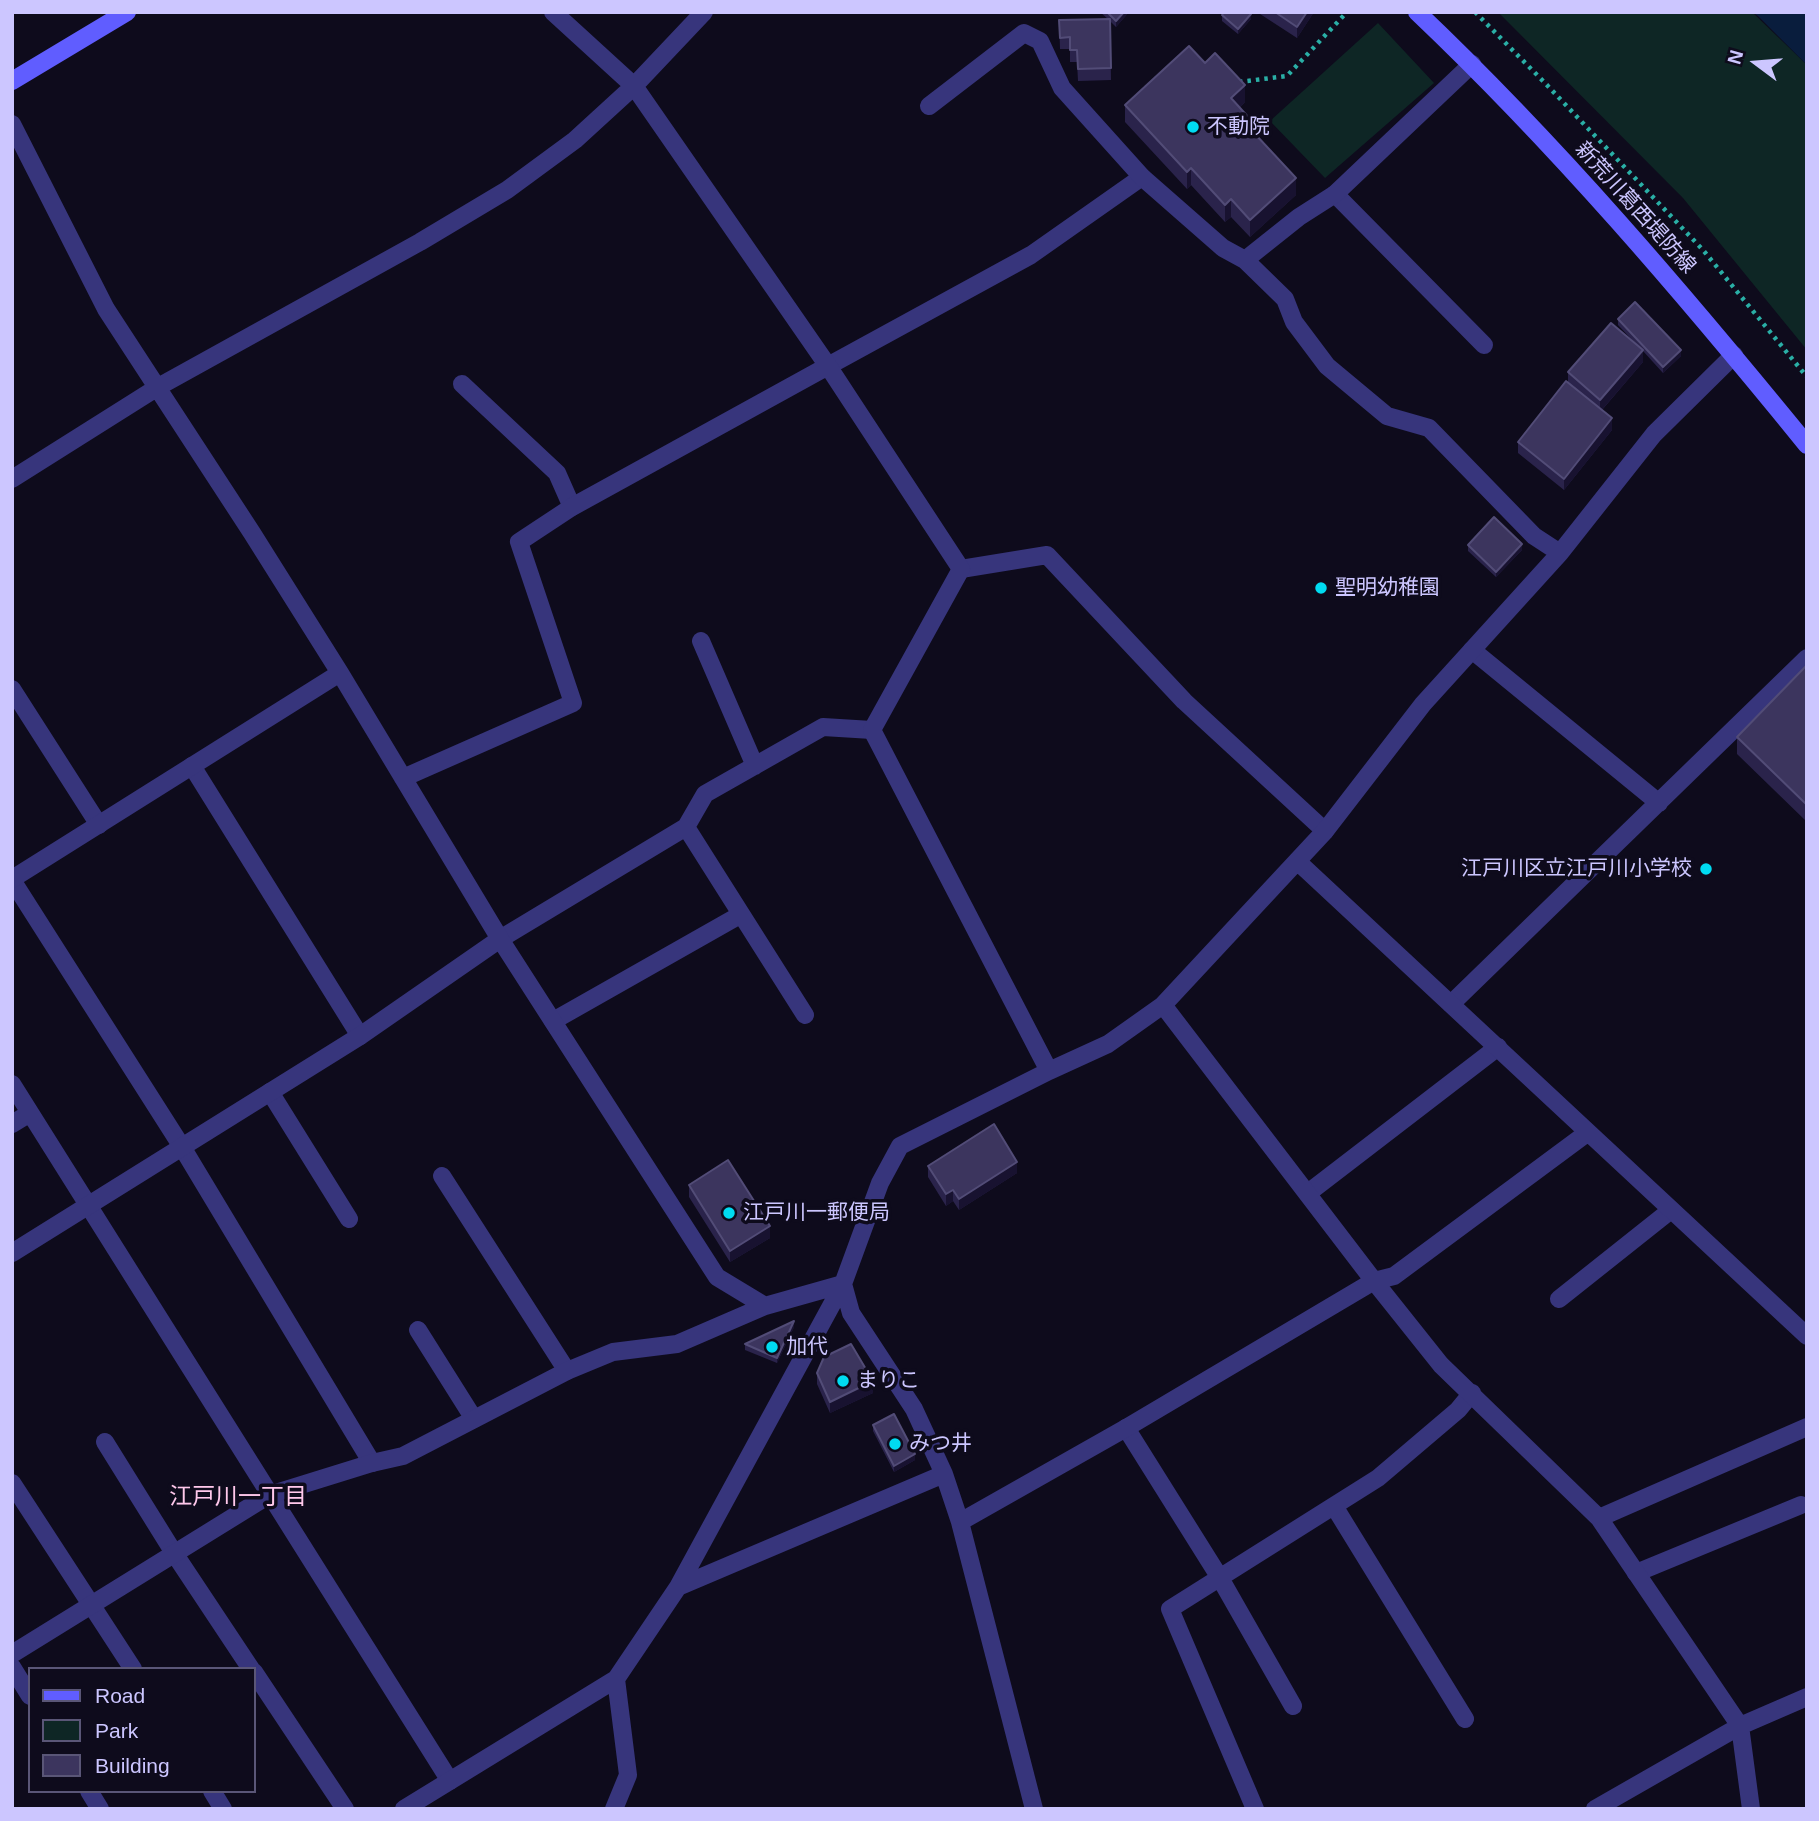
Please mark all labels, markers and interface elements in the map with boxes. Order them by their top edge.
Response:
north arrow [1721,28,1791,98]
text: N [1723,48,1747,67]
place label: 不動院 [1207,114,1270,140]
marker: 不動院 [1185,119,1201,135]
street label: 新荒川葛西堤防線 [1569,137,1701,279]
place label: 聖明幼稚園 [1335,575,1440,601]
marker: 聖明幼稚園 [1313,580,1329,596]
place label: 江戸川区立江戸川小学校 [1461,856,1692,882]
marker: 江戸川区立江戸川小学校 [1698,861,1714,877]
place label: 江戸川一郵便局 [743,1200,890,1226]
marker: 江戸川一郵便局 [721,1205,737,1221]
place label: 加代 [786,1334,828,1360]
marker: 加代 [764,1339,780,1355]
place label: まりこ [857,1368,920,1394]
marker: まりこ [835,1373,851,1389]
place label: みつ井 [909,1431,972,1457]
marker: みつ井 [887,1436,903,1452]
district label: 江戸川一丁目 [169,1484,307,1512]
legend [28,1667,256,1793]
text: Road [95,1684,145,1707]
text: Park [95,1719,138,1742]
text: Building [95,1754,170,1777]

